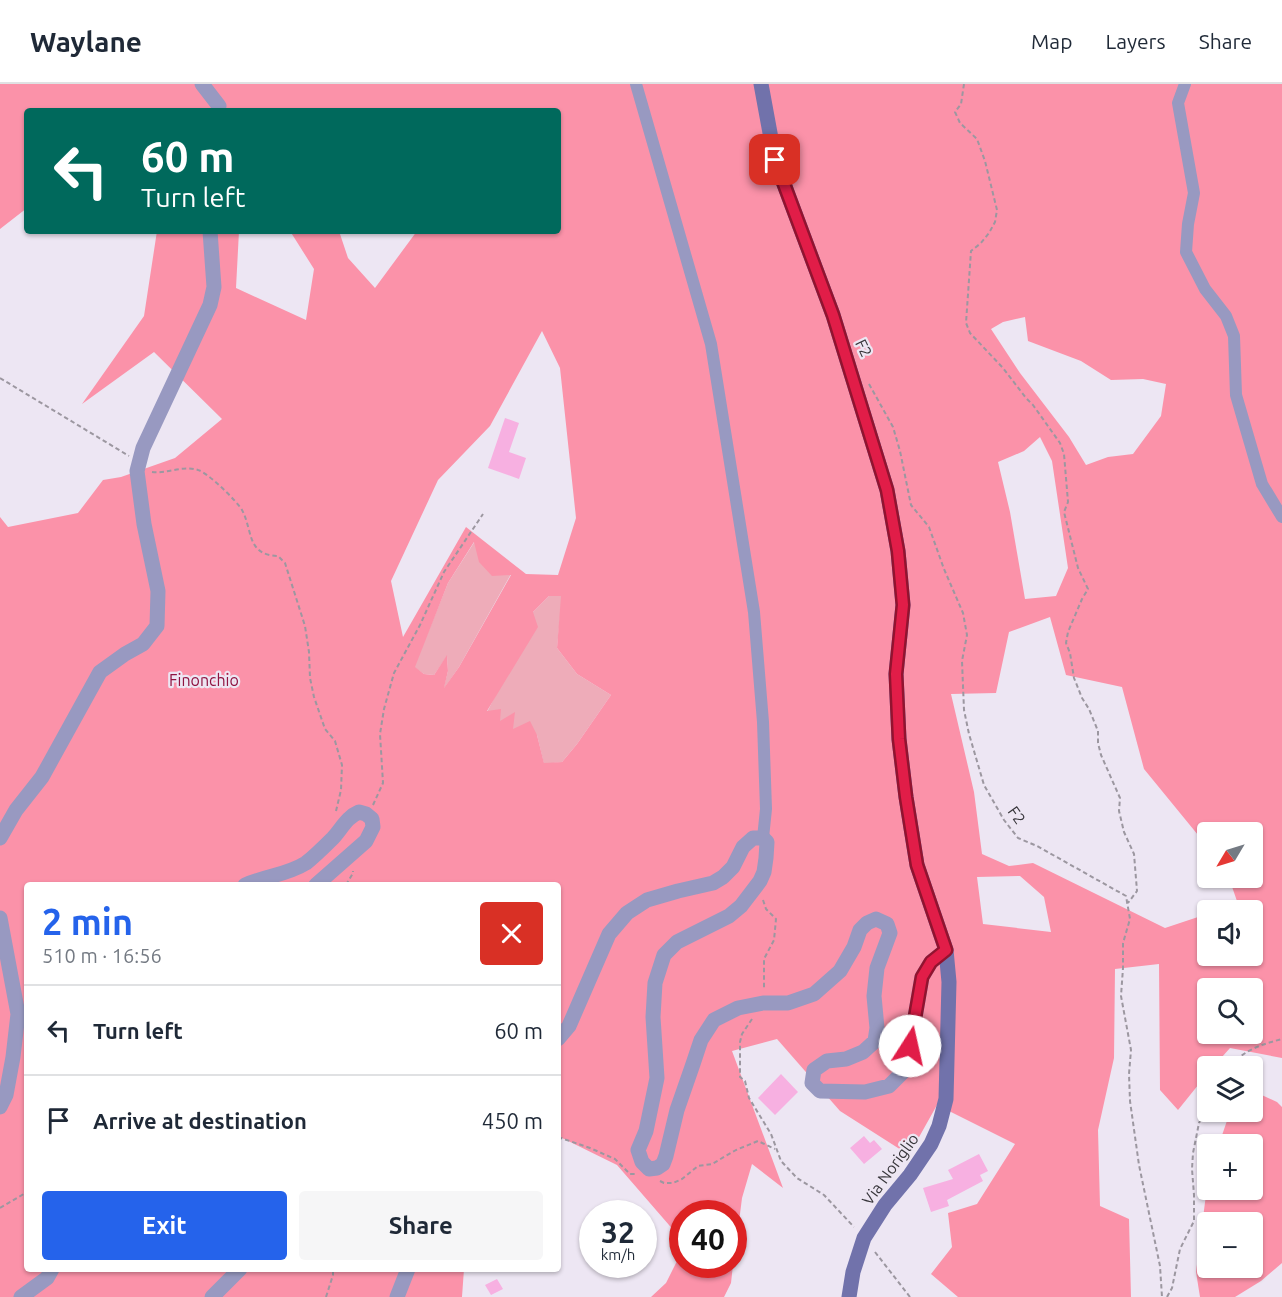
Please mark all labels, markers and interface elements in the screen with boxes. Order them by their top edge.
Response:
text: Waylane [30,26,142,57]
text: Map [1031,29,1072,53]
text: Layers [1105,29,1166,53]
text: Share [1199,29,1252,53]
icon: left [42,132,120,210]
text: 60 m [141,133,235,180]
pin [749,134,800,185]
icon: arrive [758,143,791,176]
text: Turn left [141,182,245,212]
street label: F2 [852,336,876,360]
park label: Finonchio [169,671,239,689]
street label: F2 [1005,803,1029,827]
north arrow [1197,822,1263,888]
map controls [1197,822,1263,1278]
button: sound [1197,900,1263,966]
text: 2 min [42,901,133,942]
button: close [480,902,543,965]
text: 510 m · 16:56 [42,944,162,967]
button: search [1197,978,1263,1044]
icon: left [42,1014,75,1047]
position arrow [878,1014,942,1078]
text: Turn left [93,1018,183,1043]
text: 60 m [494,1018,543,1043]
button: layers [1197,1056,1263,1122]
icon: arrive [42,1104,75,1137]
text: Arrive at destination [93,1108,307,1133]
text: 450 m [482,1108,543,1133]
street label: Via Noriglio [858,1130,922,1208]
button: + [1197,1134,1263,1200]
button: Exit [42,1191,287,1260]
button: Share [299,1191,543,1260]
speed limit sign: 40 [669,1200,747,1278]
button: − [1197,1212,1263,1278]
text: 32 [601,1215,635,1249]
text: km/h [601,1246,635,1263]

